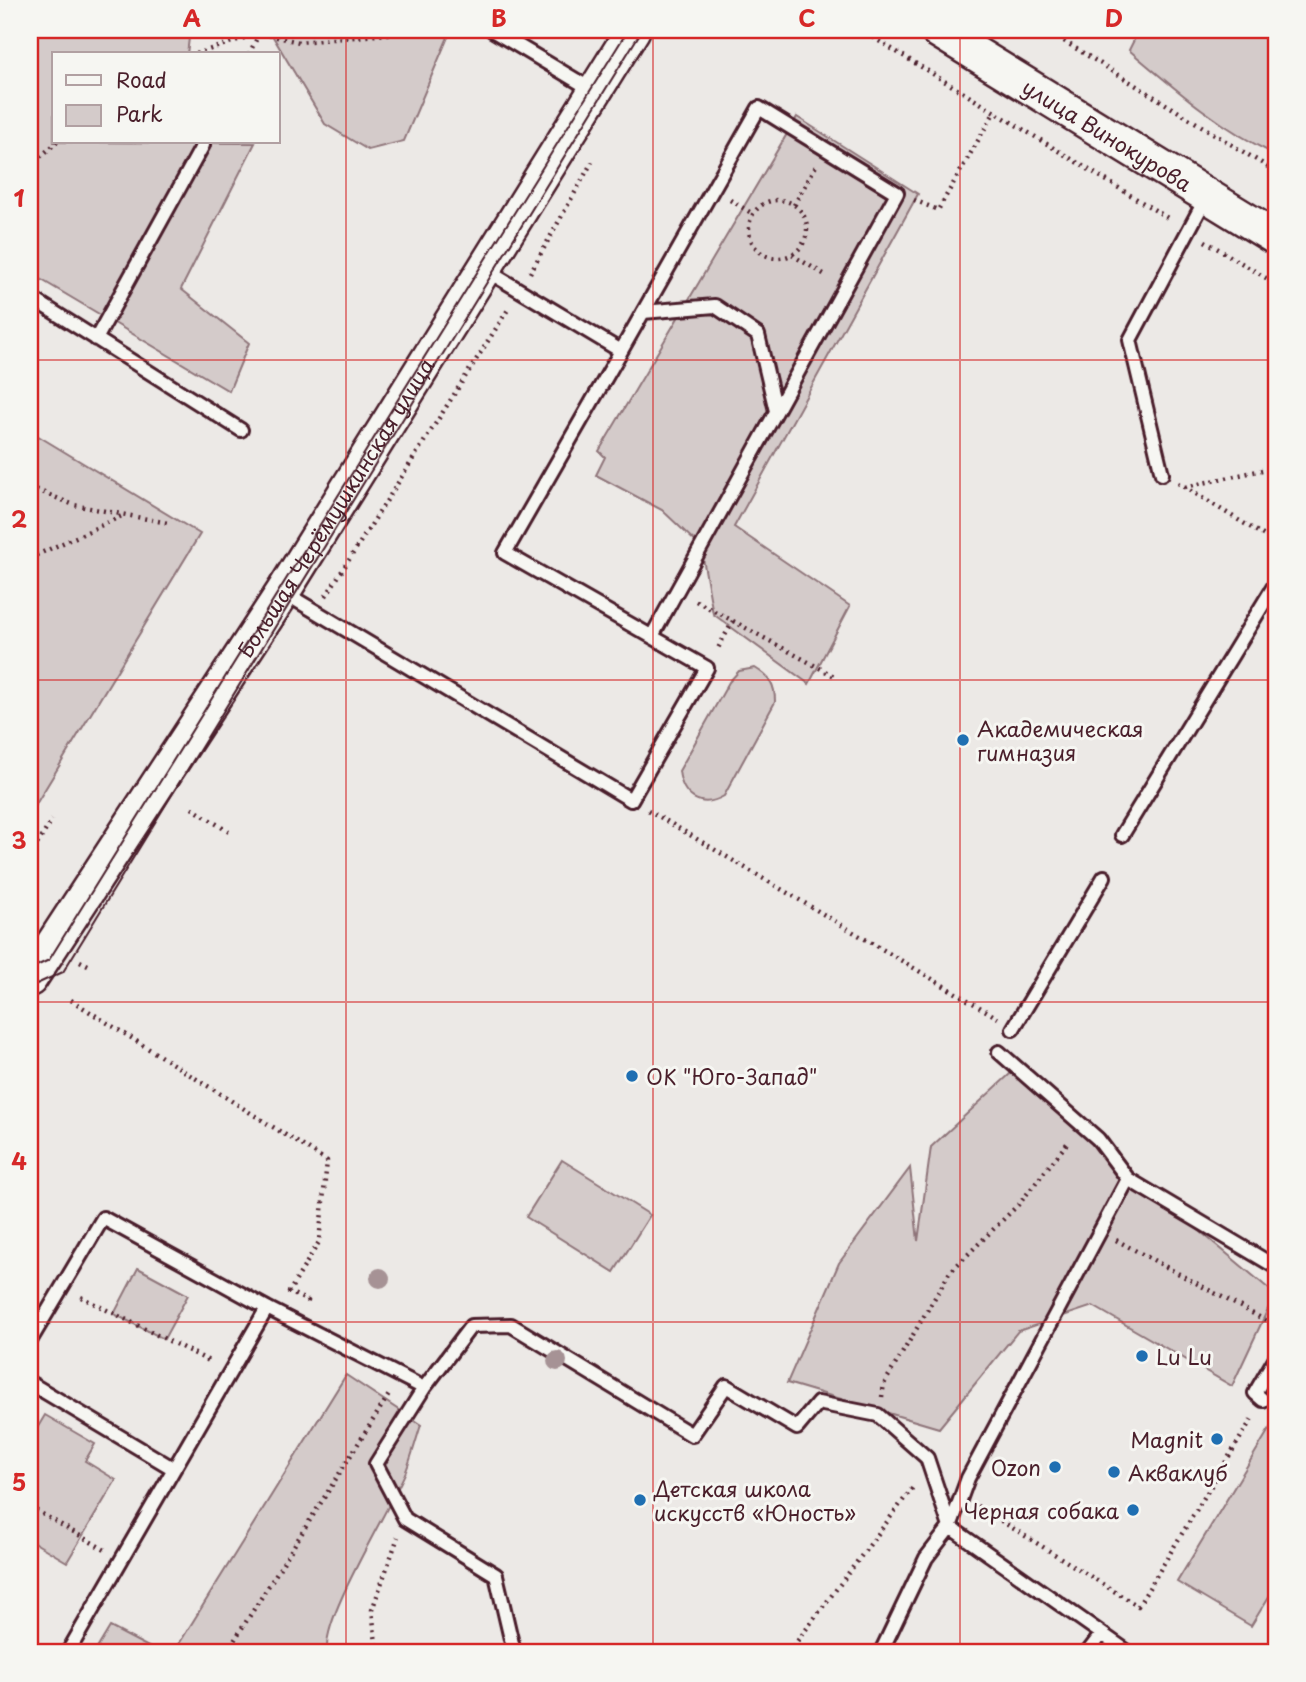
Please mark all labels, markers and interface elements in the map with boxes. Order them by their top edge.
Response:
text: A [183,0,201,35]
text: B [491,0,507,35]
text: C [798,0,816,35]
text: D [1105,0,1123,35]
legend [52,52,280,144]
text: Road [116,63,167,95]
street label: улица Винокурова [1017,70,1198,199]
text: Park [116,97,163,129]
text: 1 [14,180,25,215]
street label: Большая Черёмушкинская улица [229,350,442,663]
text: 2 [11,501,27,536]
place label: Академическая гимназия [977,712,1143,768]
marker: Академическая гимназия [955,732,971,748]
text: 3 [11,822,27,857]
place label: ОК "Юго-Запад" [646,1060,817,1092]
marker: ОК "Юго-Запад" [624,1068,640,1084]
text: 4 [11,1143,27,1178]
place label: Lu Lu [1156,1340,1212,1372]
marker: Lu Lu [1134,1348,1150,1364]
place label: Magnit [1130,1423,1203,1455]
marker: Magnit [1209,1431,1225,1447]
place label: Ozon [991,1451,1041,1483]
place label: Акваклуб [1128,1456,1228,1488]
marker: Ozon [1047,1459,1063,1475]
text: 5 [12,1464,26,1499]
marker: Акваклуб [1106,1464,1122,1480]
place label: Детская школа искусств «Юность» [653,1472,856,1528]
marker: Детская школа искусств «Юность» [632,1492,648,1508]
place label: Черная собака [963,1494,1120,1526]
marker: Черная собака [1125,1502,1141,1518]

